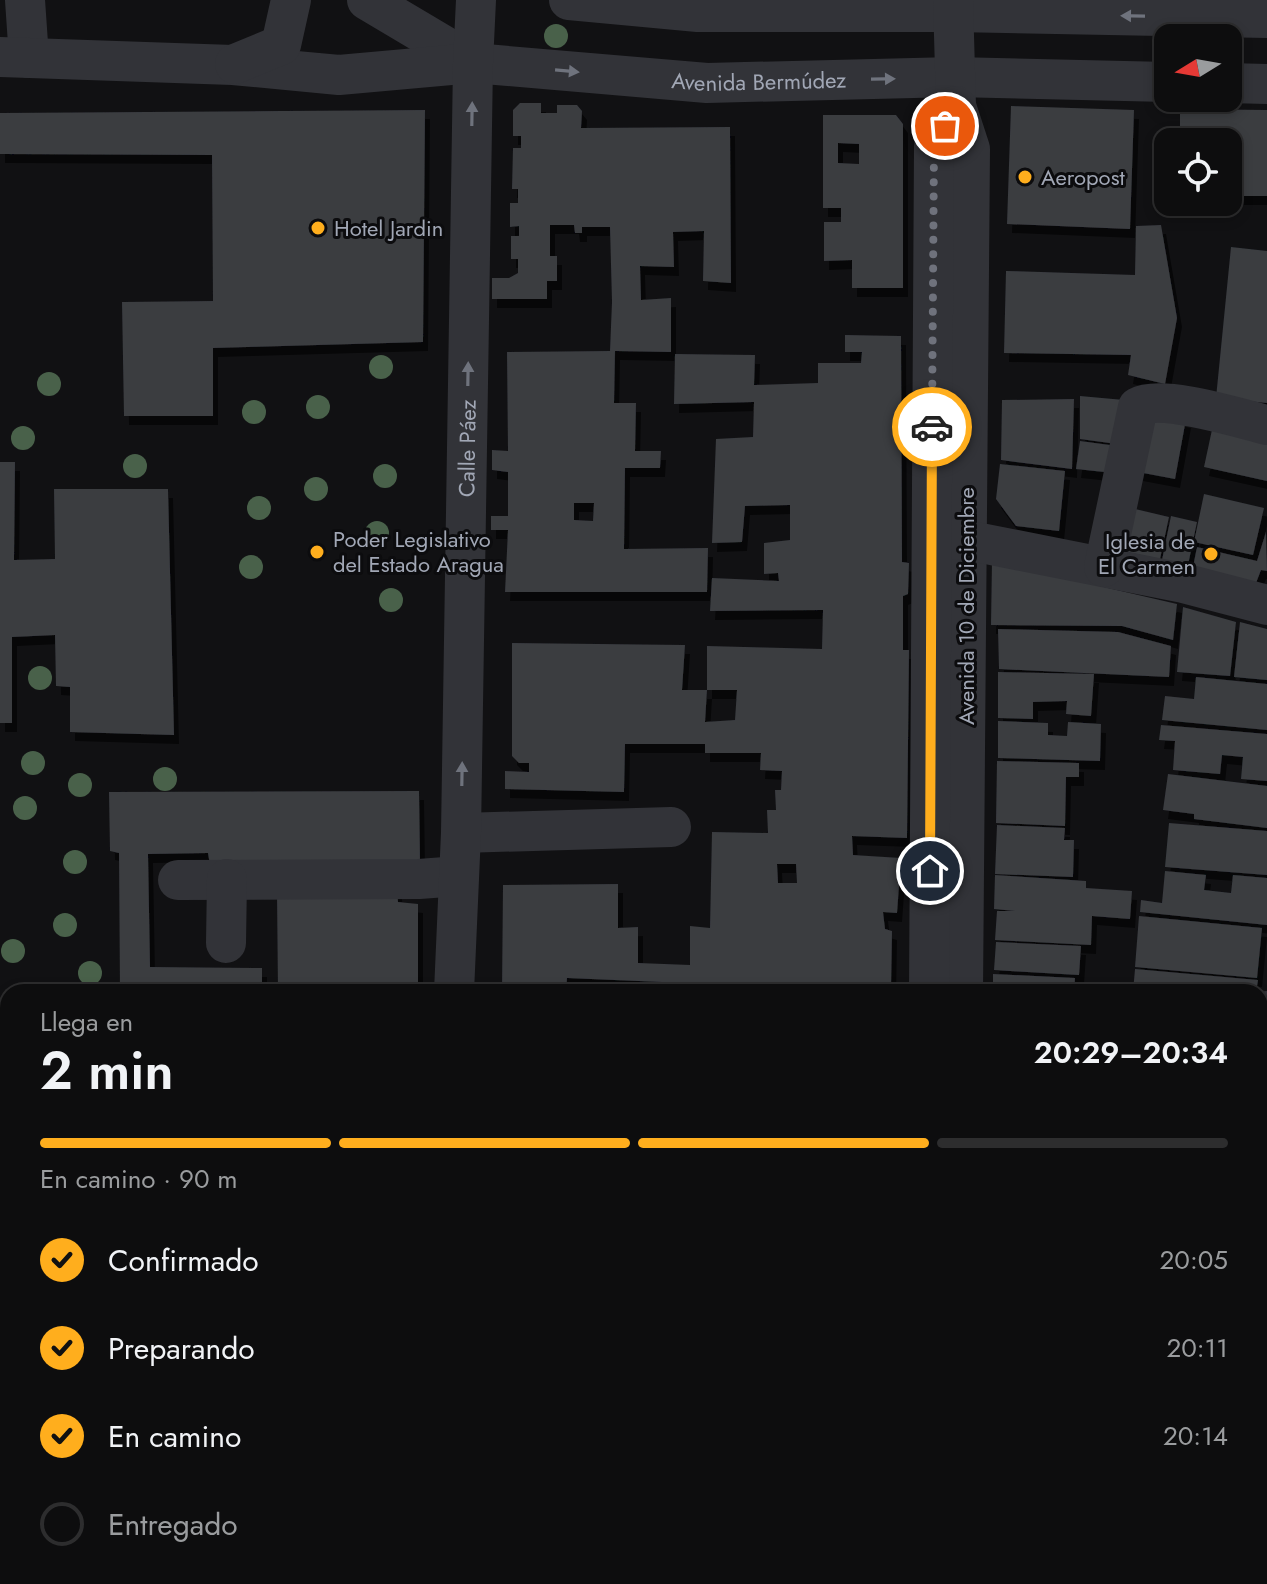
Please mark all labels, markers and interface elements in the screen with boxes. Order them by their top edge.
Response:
one-way arrow [1120,9,1145,22]
north arrow [1154,24,1242,112]
map controls [1154,24,1242,216]
street label: Avenida Bermúdez [670,64,847,99]
one-way arrow [555,65,580,78]
one-way arrow [871,73,896,85]
pin [911,92,979,160]
one-way arrow [466,101,478,126]
icon: bag [923,104,967,148]
button: locate [1154,128,1242,216]
place label: Aeropost [1041,161,1125,193]
marker: Aeropost [1016,168,1034,186]
place label: Hotel Jardin [334,212,443,244]
marker: Hotel Jardin [309,219,327,237]
one-way arrow [462,361,474,386]
courier [892,387,972,467]
street label: Calle Páez [450,399,484,497]
icon: car [910,405,954,449]
street label: Avenida 10 de Diciembre [950,487,982,725]
place label: Poder Legislativo del Estado Aragua [333,523,504,580]
place label: Iglesia de El Carmen [1098,525,1195,582]
marker: Poder Legislativo del Estado Aragua [308,543,326,561]
marker: Iglesia de El Carmen [1202,545,1220,563]
one-way arrow [456,761,468,786]
pin [896,837,964,905]
icon: home [908,849,952,893]
text: Llega en [40,1003,133,1041]
text: 20:29–20:34 [1034,1031,1228,1074]
text: 2 min [40,1033,173,1109]
text: En camino · 90 m [40,1160,238,1198]
icon: check [40,1238,84,1282]
text: Confirmado [108,1239,259,1282]
text: 20:05 [1160,1241,1228,1279]
icon: check [40,1326,84,1370]
text: Preparando [108,1327,255,1370]
text: 20:11 [1166,1329,1228,1367]
icon: check [40,1414,84,1458]
text: En camino [108,1415,241,1458]
text: 20:14 [1163,1417,1228,1455]
text: Entregado [108,1503,238,1546]

